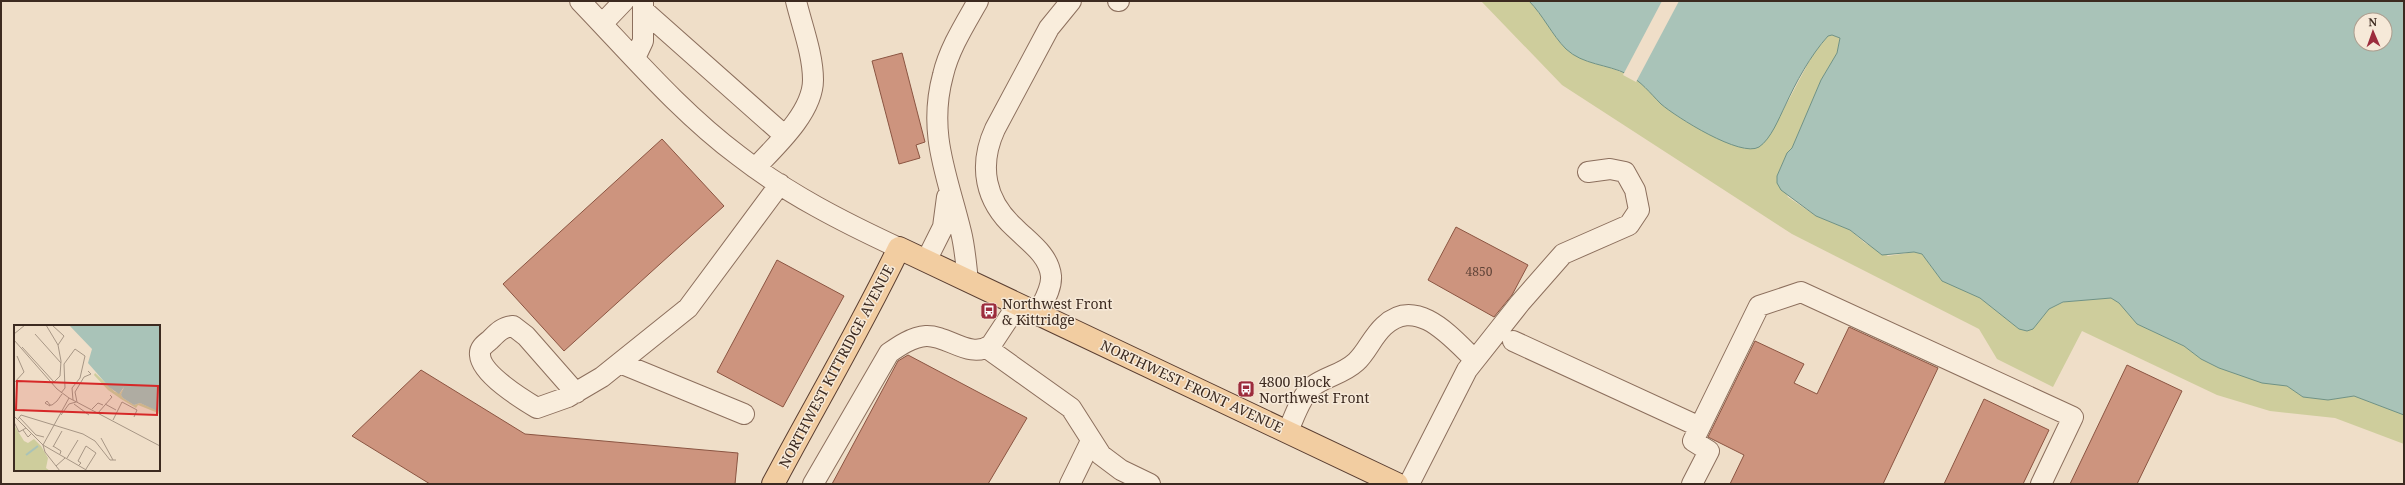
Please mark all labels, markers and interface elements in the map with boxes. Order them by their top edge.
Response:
north arrow [2353,12,2393,52]
text: N [2368,14,2378,29]
street label: NORTHWEST KITTRIDGE AVENUE [774,261,898,471]
house number: 4850 [1466,263,1493,280]
place label: Northwest Front & Kittridge [1002,294,1113,329]
bus stop icon: Northwest Front & Kittridge [979,301,999,321]
inset map [14,325,160,471]
street label: NORTHWEST FRONT AVENUE [1098,335,1287,437]
place label: 4800 Block Northwest Front [1259,372,1370,407]
bus stop icon: 4800 Block Northwest Front [1236,379,1256,399]

